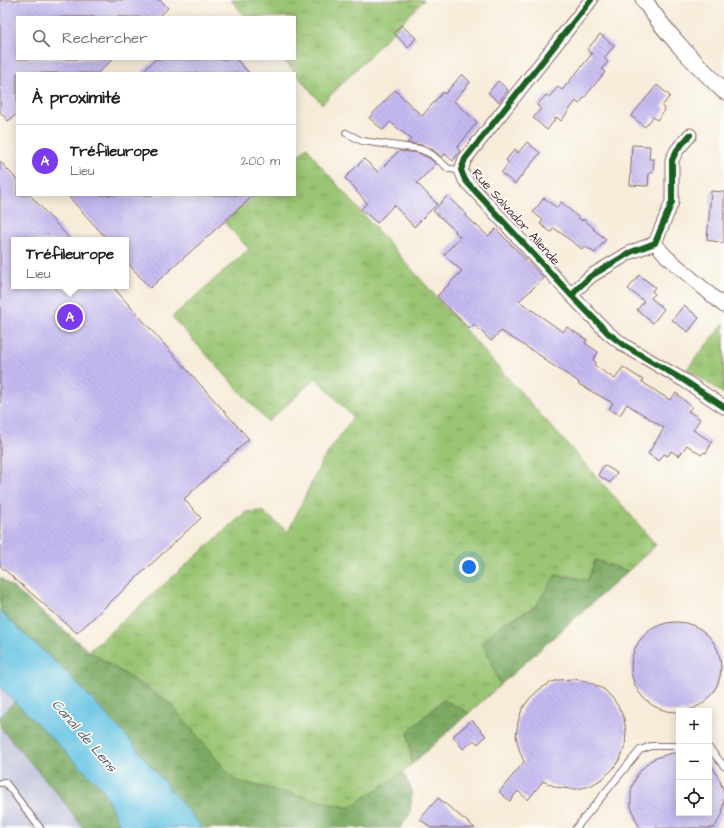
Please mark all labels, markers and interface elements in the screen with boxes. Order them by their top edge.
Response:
search box [16,16,296,60]
icon: search [30,27,52,49]
text: Rechercher [62,28,147,49]
text: À proximité [32,86,121,110]
text: Tréfileurope [70,141,158,162]
text: A [41,152,49,170]
text: 200 m [241,152,280,170]
text: Lieu [70,162,95,180]
street label: Rue Salvador Allende [468,165,564,269]
popup [11,237,129,289]
text: Tréfileurope [26,244,114,265]
text: Lieu [26,265,51,283]
pin: A [57,302,83,332]
your location [459,557,479,577]
water label: Canal de Lens [47,695,122,777]
map controls [676,708,712,816]
button: + [676,708,712,744]
button: − [676,744,712,780]
button: locate [676,780,712,816]

